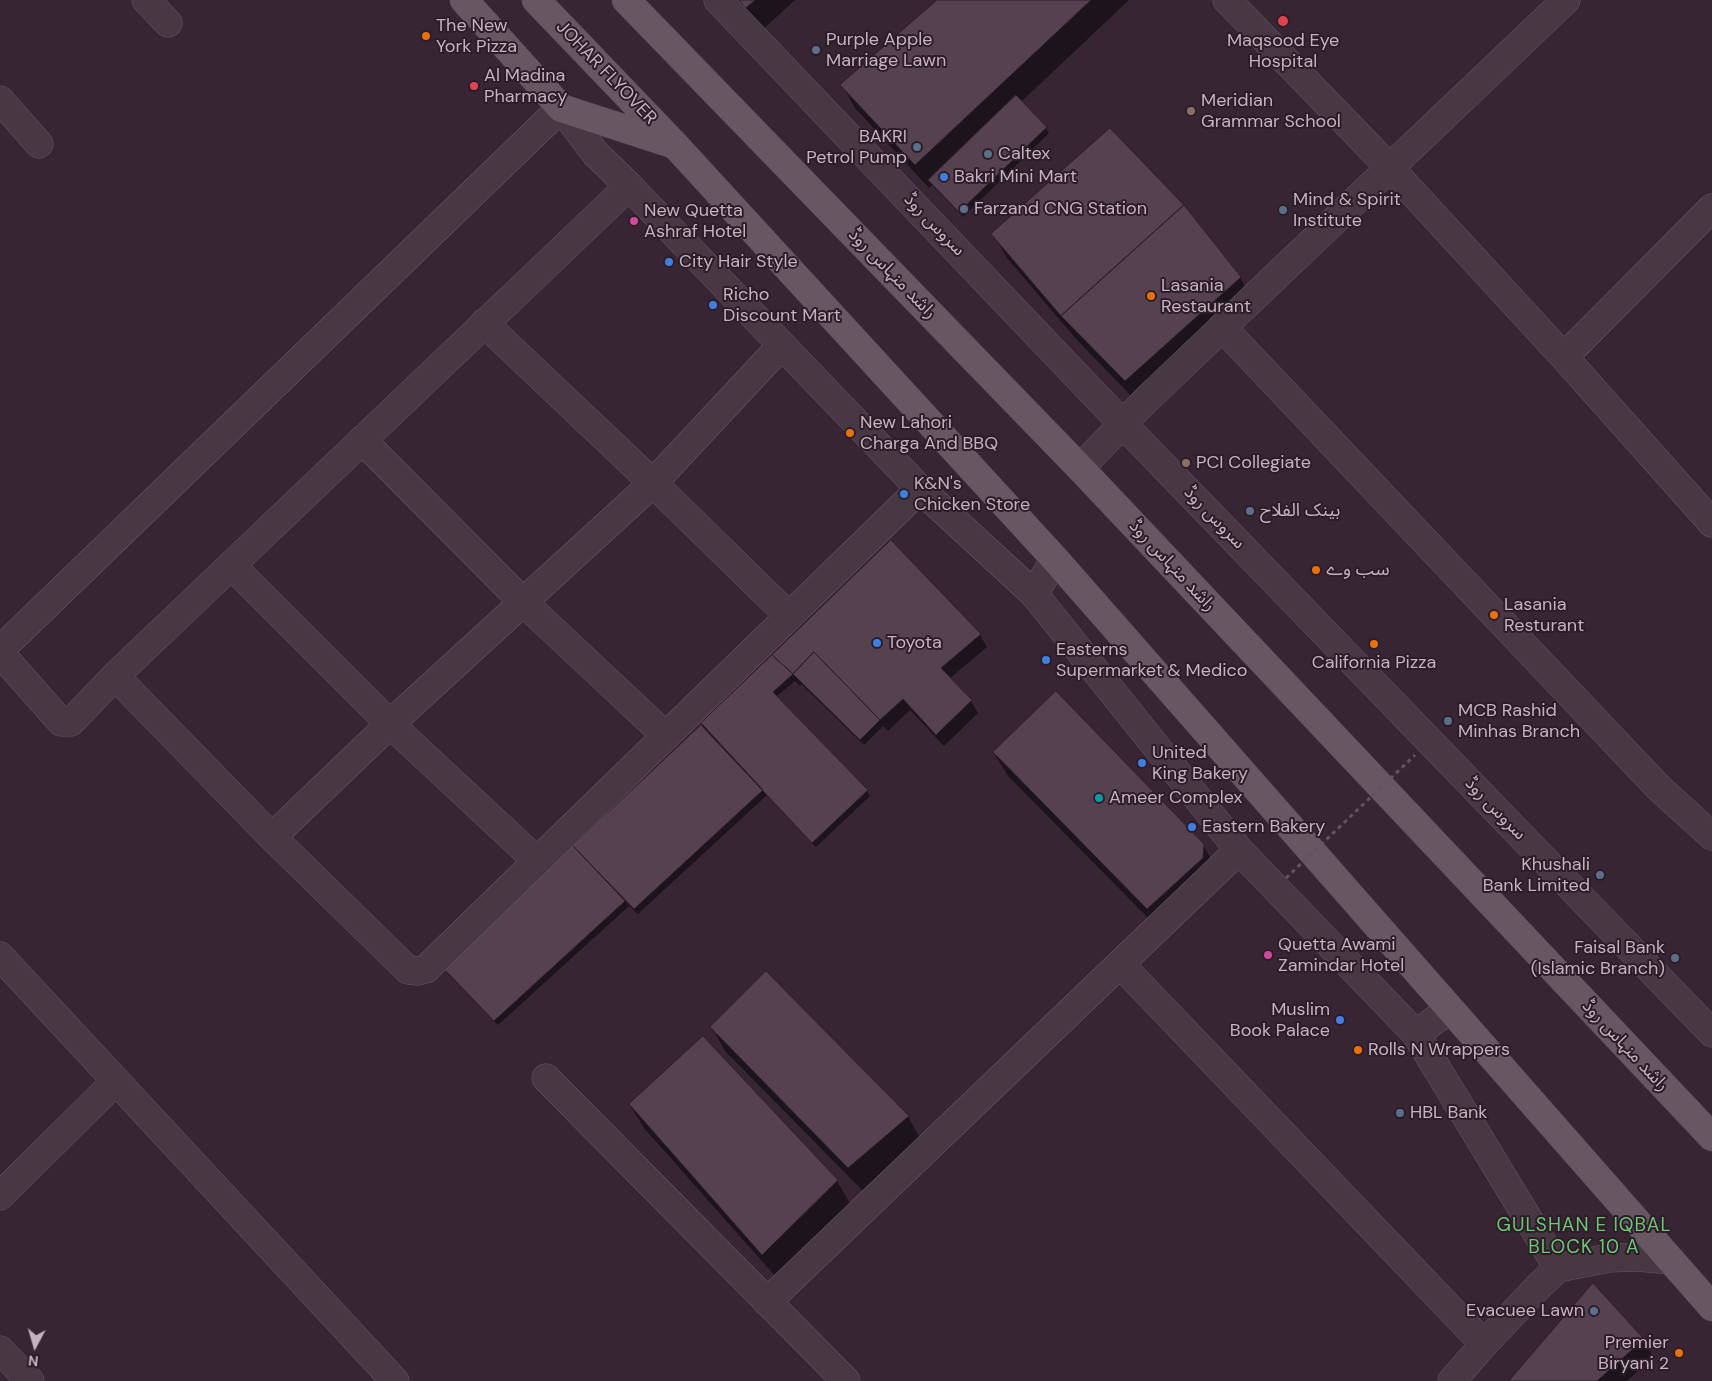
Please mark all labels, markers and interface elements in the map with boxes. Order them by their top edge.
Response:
marker: Maqsood Eye Hospital [1276,14,1290,28]
place label: The New York Pizza [436,15,517,58]
street label: JOHAR FLYOVER [551,17,661,129]
place label: Purple Apple Marriage Lawn [826,29,946,72]
marker: The New York Pizza [420,30,432,42]
place label: Maqsood Eye Hospital [1227,30,1339,72]
marker: Purple Apple Marriage Lawn [810,44,822,56]
place label: Al Madina Pharmacy [484,65,567,108]
marker: Al Madina Pharmacy [468,80,480,92]
place label: Meridian Grammar School [1201,90,1341,132]
marker: Meridian Grammar School [1185,105,1197,117]
place label: BAKRI Petrol Pump [806,126,907,168]
marker: BAKRI Petrol Pump [911,141,923,153]
place label: Caltex [998,143,1050,165]
marker: Caltex [982,148,994,160]
place label: Bakri Mini Mart [954,166,1077,188]
marker: Bakri Mini Mart [938,171,950,183]
street label: سروس روڈ [899,189,969,261]
place label: Mind & Spirit Institute [1293,189,1401,232]
place label: Farzand CNG Station [974,198,1147,220]
place label: New Quetta Ashraf Hotel [644,200,746,242]
marker: Farzand CNG Station [958,203,970,215]
marker: Mind & Spirit Institute [1277,204,1289,216]
marker: New Quetta Ashraf Hotel [628,215,640,227]
street label: راشد منہاس روڈ [843,224,941,324]
place label: City Hair Style [679,251,798,273]
marker: City Hair Style [663,256,675,268]
place label: Lasania Restaurant [1161,275,1251,318]
place label: Richo Discount Mart [723,284,841,326]
marker: Lasania Restaurant [1145,290,1157,302]
marker: Richo Discount Mart [707,299,719,311]
place label: New Lahori Charga And BBQ [860,412,998,454]
marker: New Lahori Charga And BBQ [844,427,856,439]
place label: PCI Collegiate [1196,452,1311,474]
marker: PCI Collegiate [1180,457,1192,469]
place label: K&N's Chicken Store [914,473,1030,516]
street label: سروس روڈ [1179,482,1249,554]
marker: K&N's Chicken Store [898,488,910,500]
place label: بینک الفلاح [1260,500,1340,522]
marker: بینک الفلاح [1244,505,1256,517]
street label: راشد منہاس روڈ [1124,516,1220,616]
place label: سب وے [1326,559,1390,581]
marker: سب وے [1310,564,1322,576]
place label: Lasania Resturant [1504,594,1584,636]
marker: Lasania Resturant [1488,609,1500,621]
place label: Toyota [887,632,942,654]
marker: Toyota [871,637,883,649]
marker: California Pizza [1368,638,1380,650]
place label: Easterns Supermarket & Medico [1056,639,1248,682]
place label: California Pizza [1312,652,1436,674]
marker: Easterns Supermarket & Medico [1040,654,1052,666]
place label: MCB Rashid Minhas Branch [1458,700,1580,742]
marker: MCB Rashid Minhas Branch [1442,715,1454,727]
place label: United King Bakery [1152,742,1248,784]
marker: United King Bakery [1136,757,1148,769]
street label: سروس روڈ [1460,773,1530,845]
place label: Ameer Complex [1109,787,1243,809]
marker: Ameer Complex [1093,792,1105,804]
place label: Eastern Bakery [1202,816,1325,838]
marker: Eastern Bakery [1186,821,1198,833]
place label: Khushali Bank Limited [1483,854,1590,896]
marker: Khushali Bank Limited [1594,869,1606,881]
place label: Quetta Awami Zamindar Hotel [1278,934,1404,976]
place label: Faisal Bank (Islamic Branch) [1531,937,1665,980]
marker: Quetta Awami Zamindar Hotel [1262,949,1274,961]
marker: Faisal Bank (Islamic Branch) [1669,952,1681,964]
street label: راشد منہاس روڈ [1577,996,1673,1096]
place label: Muslim Book Palace [1230,999,1330,1042]
marker: Muslim Book Palace [1334,1014,1346,1026]
place label: Rolls N Wrappers [1368,1039,1510,1061]
marker: Rolls N Wrappers [1352,1044,1364,1056]
place label: HBL Bank [1410,1102,1487,1124]
marker: HBL Bank [1394,1107,1406,1119]
district label: GULSHAN E IQBAL BLOCK 10 A [1495,1215,1673,1259]
place label: Evacuee Lawn [1466,1300,1584,1322]
marker: Evacuee Lawn [1588,1305,1600,1317]
north arrow [10,1321,60,1371]
place label: Premier Biryani 2 [1598,1332,1669,1375]
marker: Premier Biryani 2 [1673,1347,1685,1359]
text: N [27,1351,39,1370]

